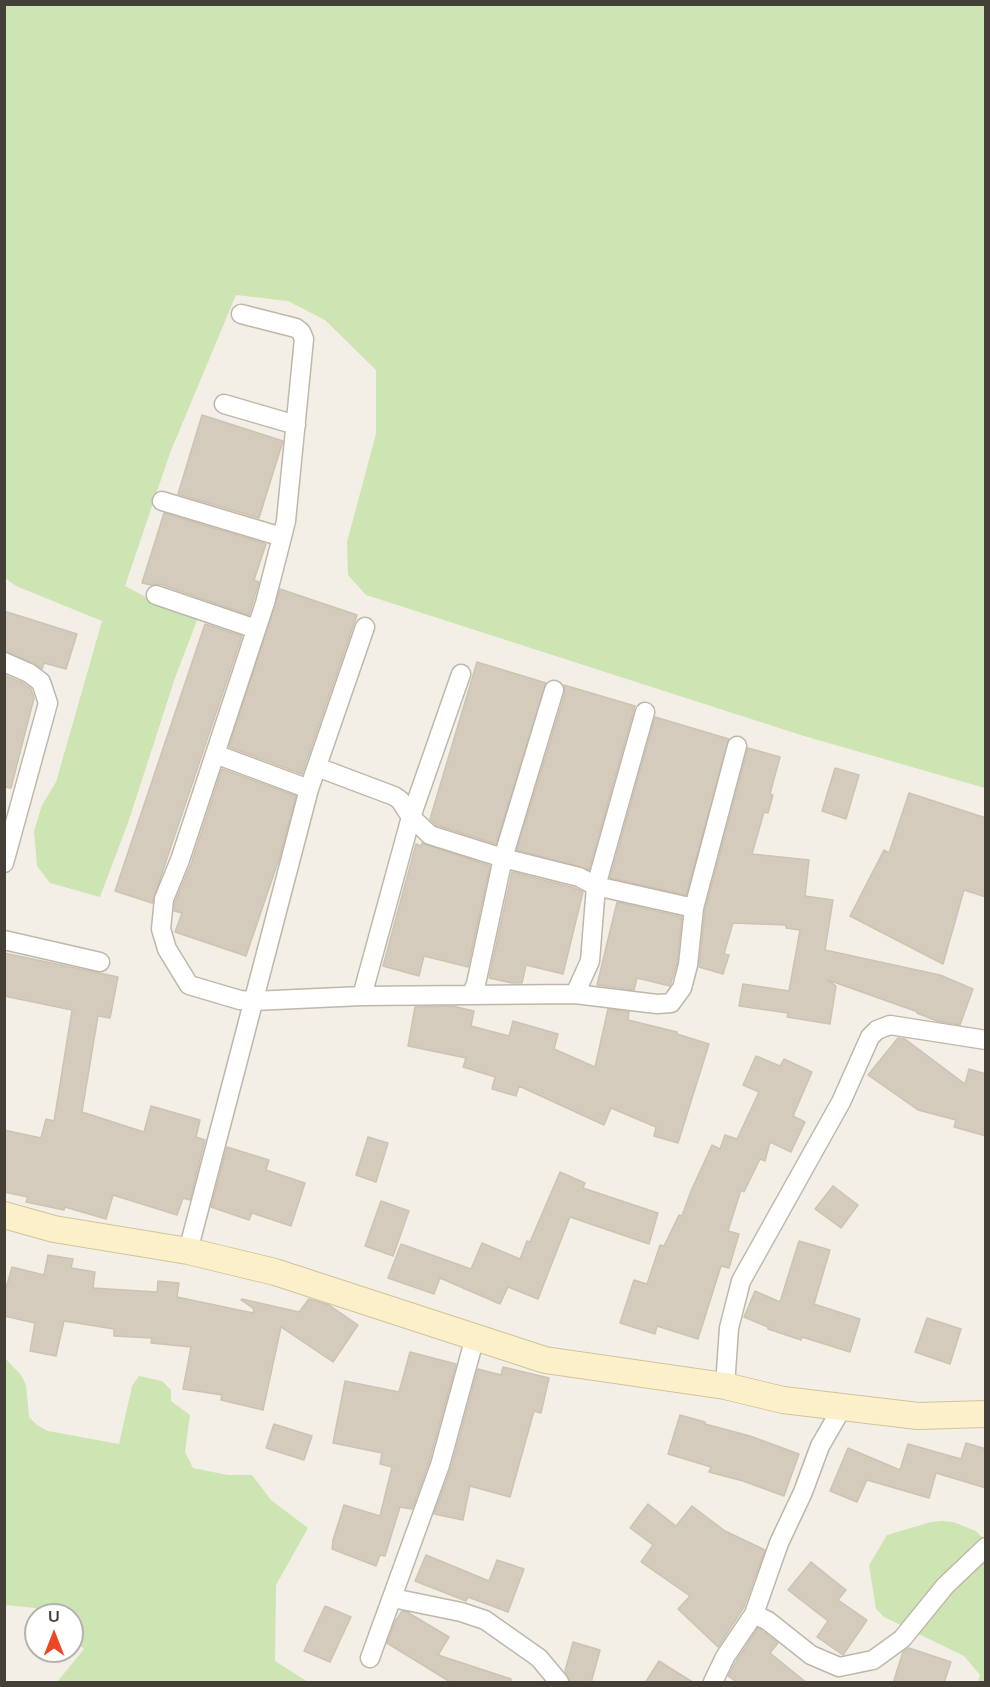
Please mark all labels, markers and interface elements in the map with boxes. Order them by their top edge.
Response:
north arrow [24,1603,84,1663]
text: U [48,1606,60,1628]

